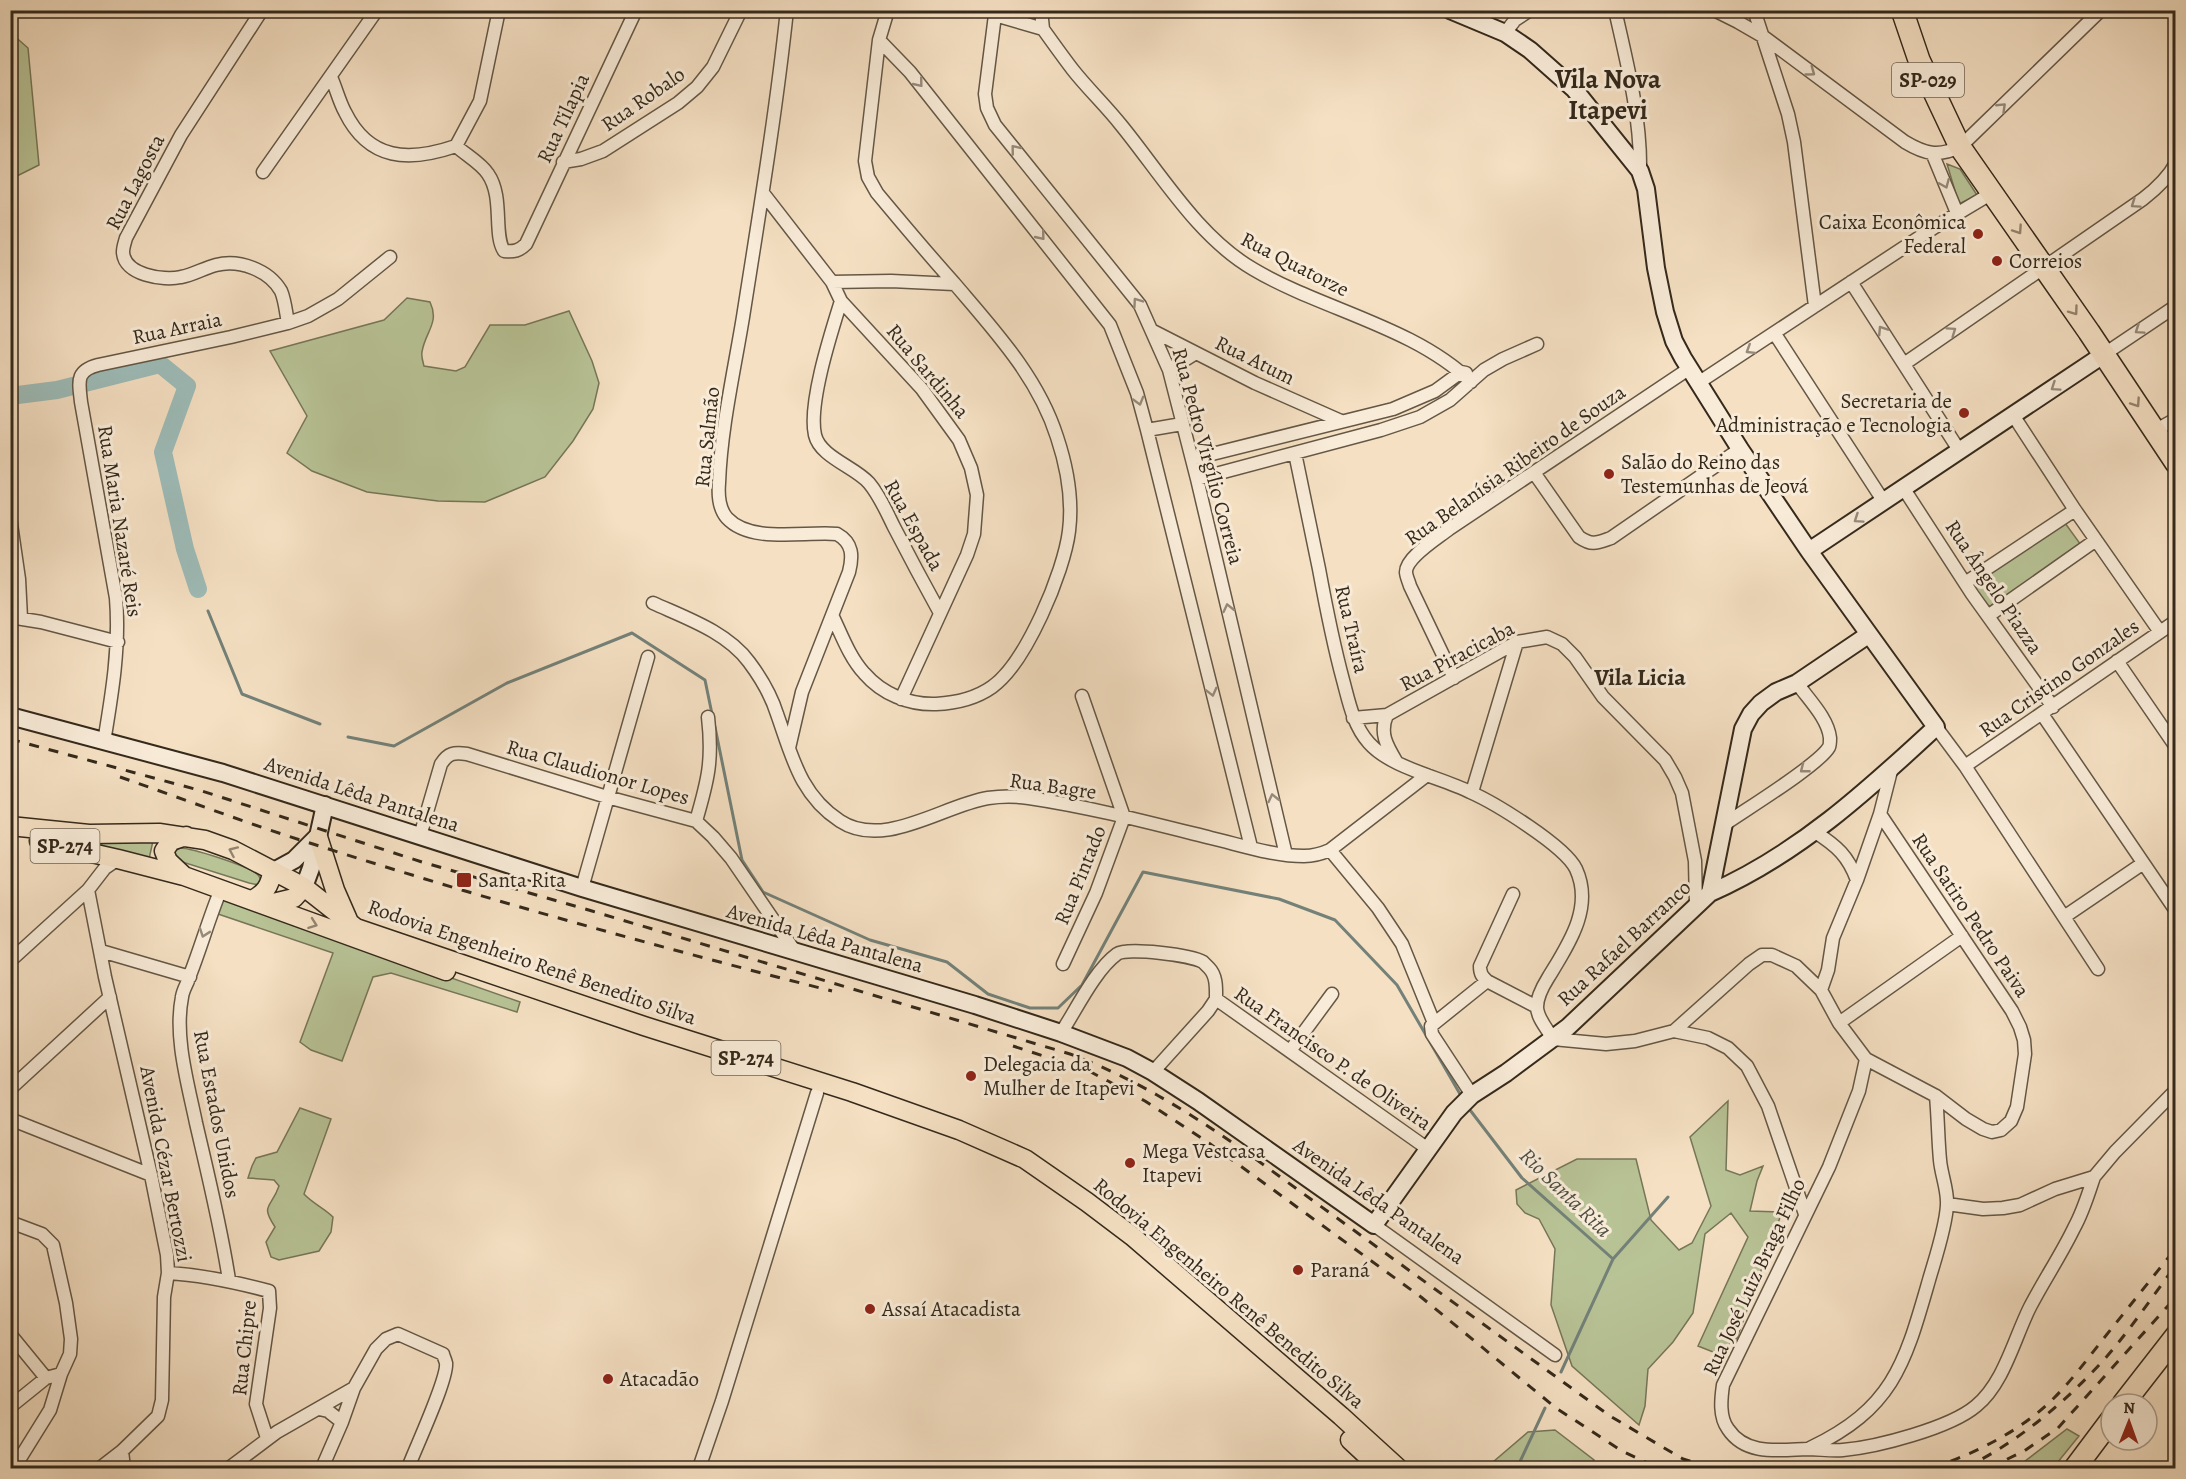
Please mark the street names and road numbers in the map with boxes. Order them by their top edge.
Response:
street label: Rua Robalo [596,60,690,138]
road number: SP-029 [1892,63,1964,97]
street label: Rua Tilapia [530,68,596,167]
street label: Rua Lagosta [99,129,171,235]
street label: Rua Quatorze [1236,225,1354,303]
street label: Rua Arraia [130,305,224,351]
street label: Rua Sardinha [880,318,976,424]
street label: Rua Atum [1210,329,1300,391]
street label: Rua Pedro Virgílio Correia [1166,344,1250,568]
street label: Rua Belanísia Ribeiro de Souza [1399,378,1631,552]
street label: Rua Salmão [688,385,726,489]
street label: Rua Maria Nazaré Reis [91,423,149,619]
street label: Rua Espada [877,474,951,576]
street label: Rua Ângelo Piazza [1939,514,2050,660]
street label: Rua Traíra [1328,582,1376,676]
street label: Rua Cristino Gonzales [1973,612,2145,744]
street label: Rua Piracicaba [1395,614,1519,698]
street label: Rua Claudionor Lopes [503,733,693,811]
street label: Avenida Lêda Pantalena [260,749,463,839]
street label: Rua Bagre [1008,766,1098,806]
street label: Rua Pintado [1047,821,1113,929]
street label: Rua Satiro Pedro Paiva [1906,827,2037,1003]
road number: SP-274 [31,829,100,863]
street label: Rua Rafael Barranco [1551,874,1697,1012]
street label: Rodovia Engenheiro Renê Benedito Silva [364,892,700,1032]
street label: Avenida Lêda Pantalena [723,896,927,980]
street label: Rua Francisco P. de Oliveira [1229,979,1437,1137]
street label: Rua Estados Unidos [187,1027,247,1201]
road number: SP-274 [712,1041,780,1075]
street label: Avenida Cézar Bertozzi [133,1063,199,1264]
street label: Avenida Lêda Pantalena [1287,1131,1470,1271]
street label: Rodovia Engenheiro Renê Benedito Silva [1088,1171,1371,1415]
street label: Rua José Luiz Braga Filho [1696,1174,1812,1380]
street label: Rua Chipre [225,1299,263,1397]

